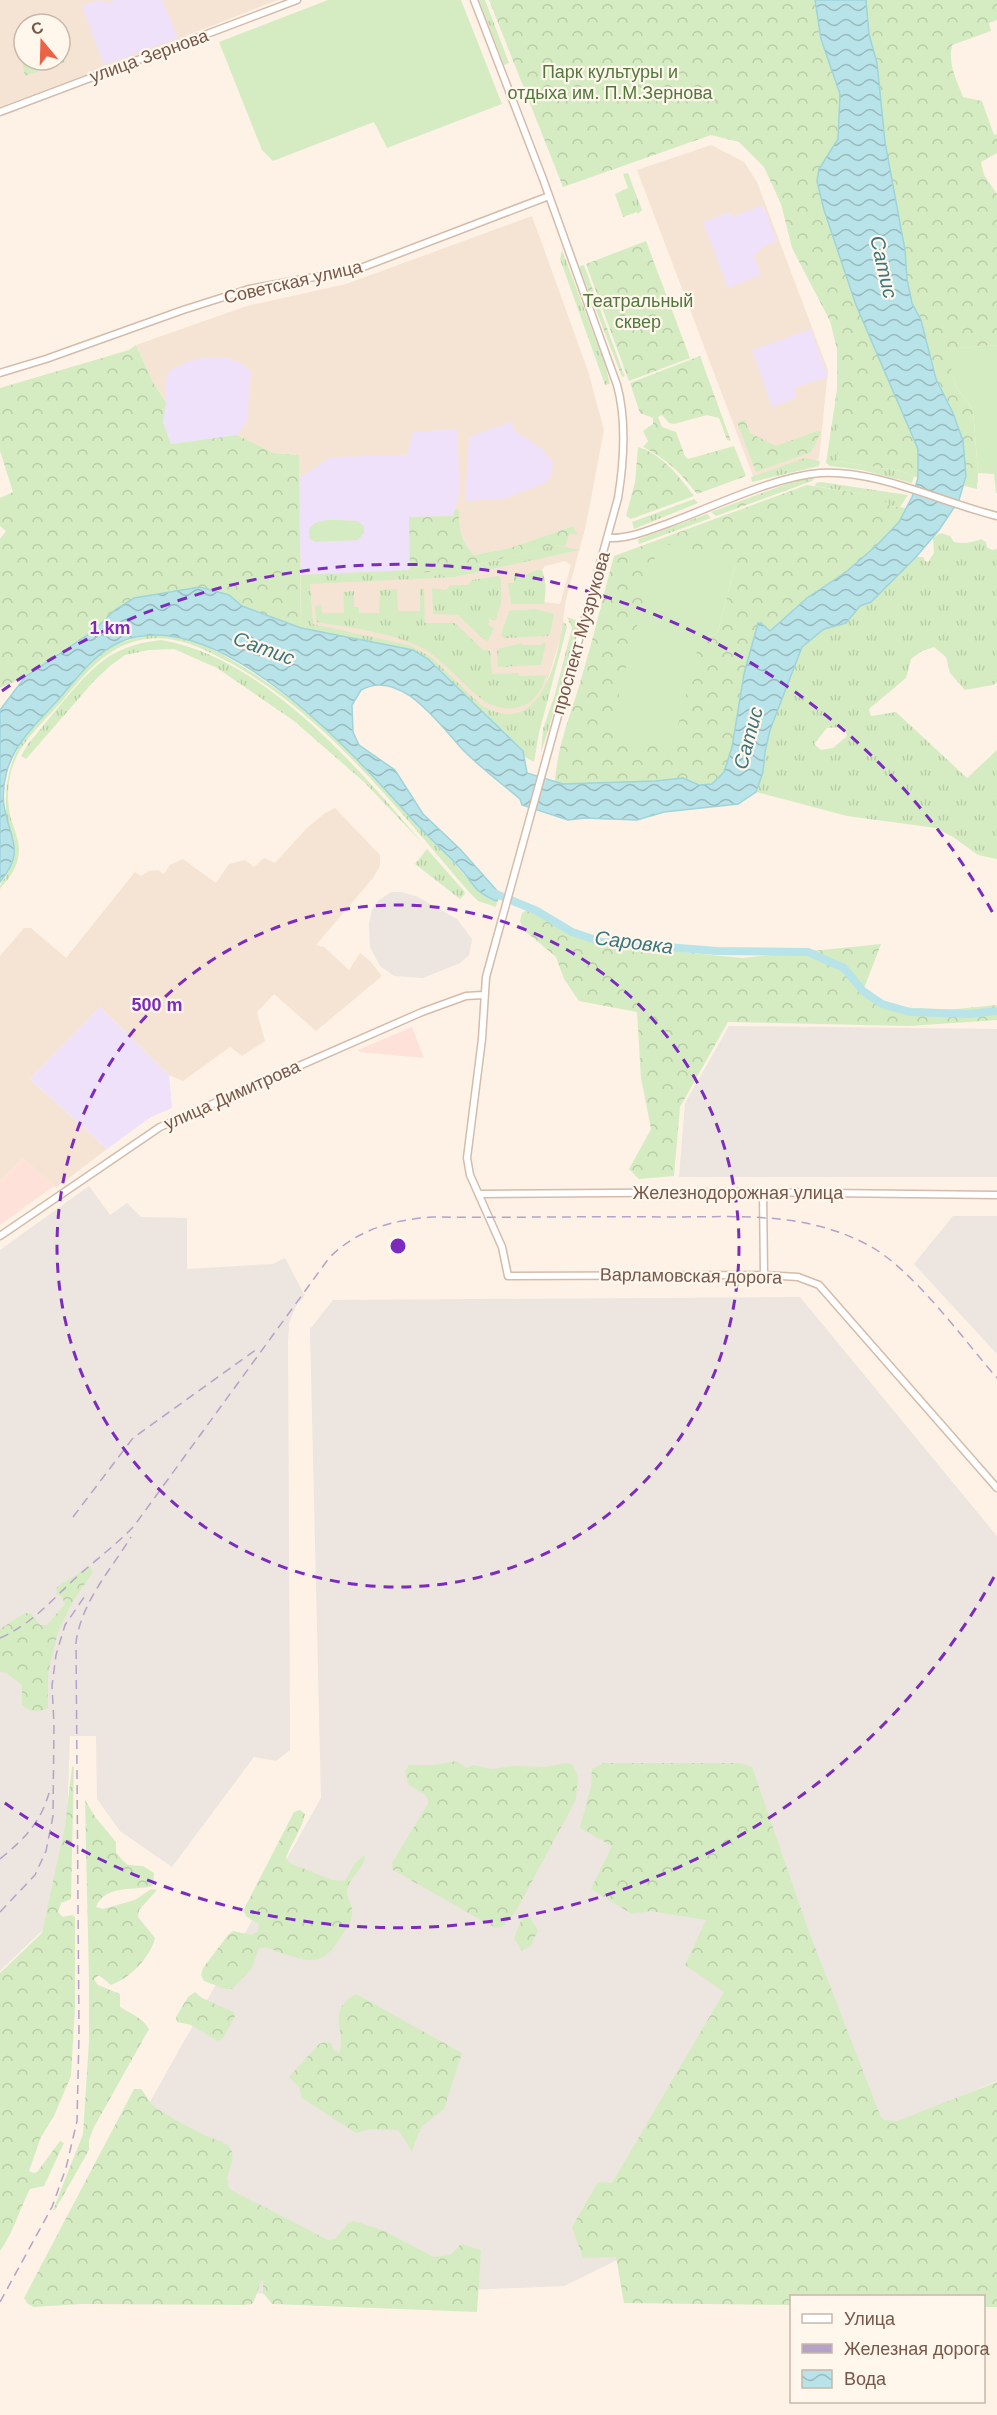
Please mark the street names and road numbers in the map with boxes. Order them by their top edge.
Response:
street label: улица Зернова [87,25,212,87]
street label: Советская улица [222,256,365,308]
street label: проспект Музрукова [548,548,614,717]
street label: улица Димитрова [161,1056,304,1134]
street label: Железнодорожная улица [633,1183,844,1203]
street label: Варламовская дорога [600,1264,783,1288]

